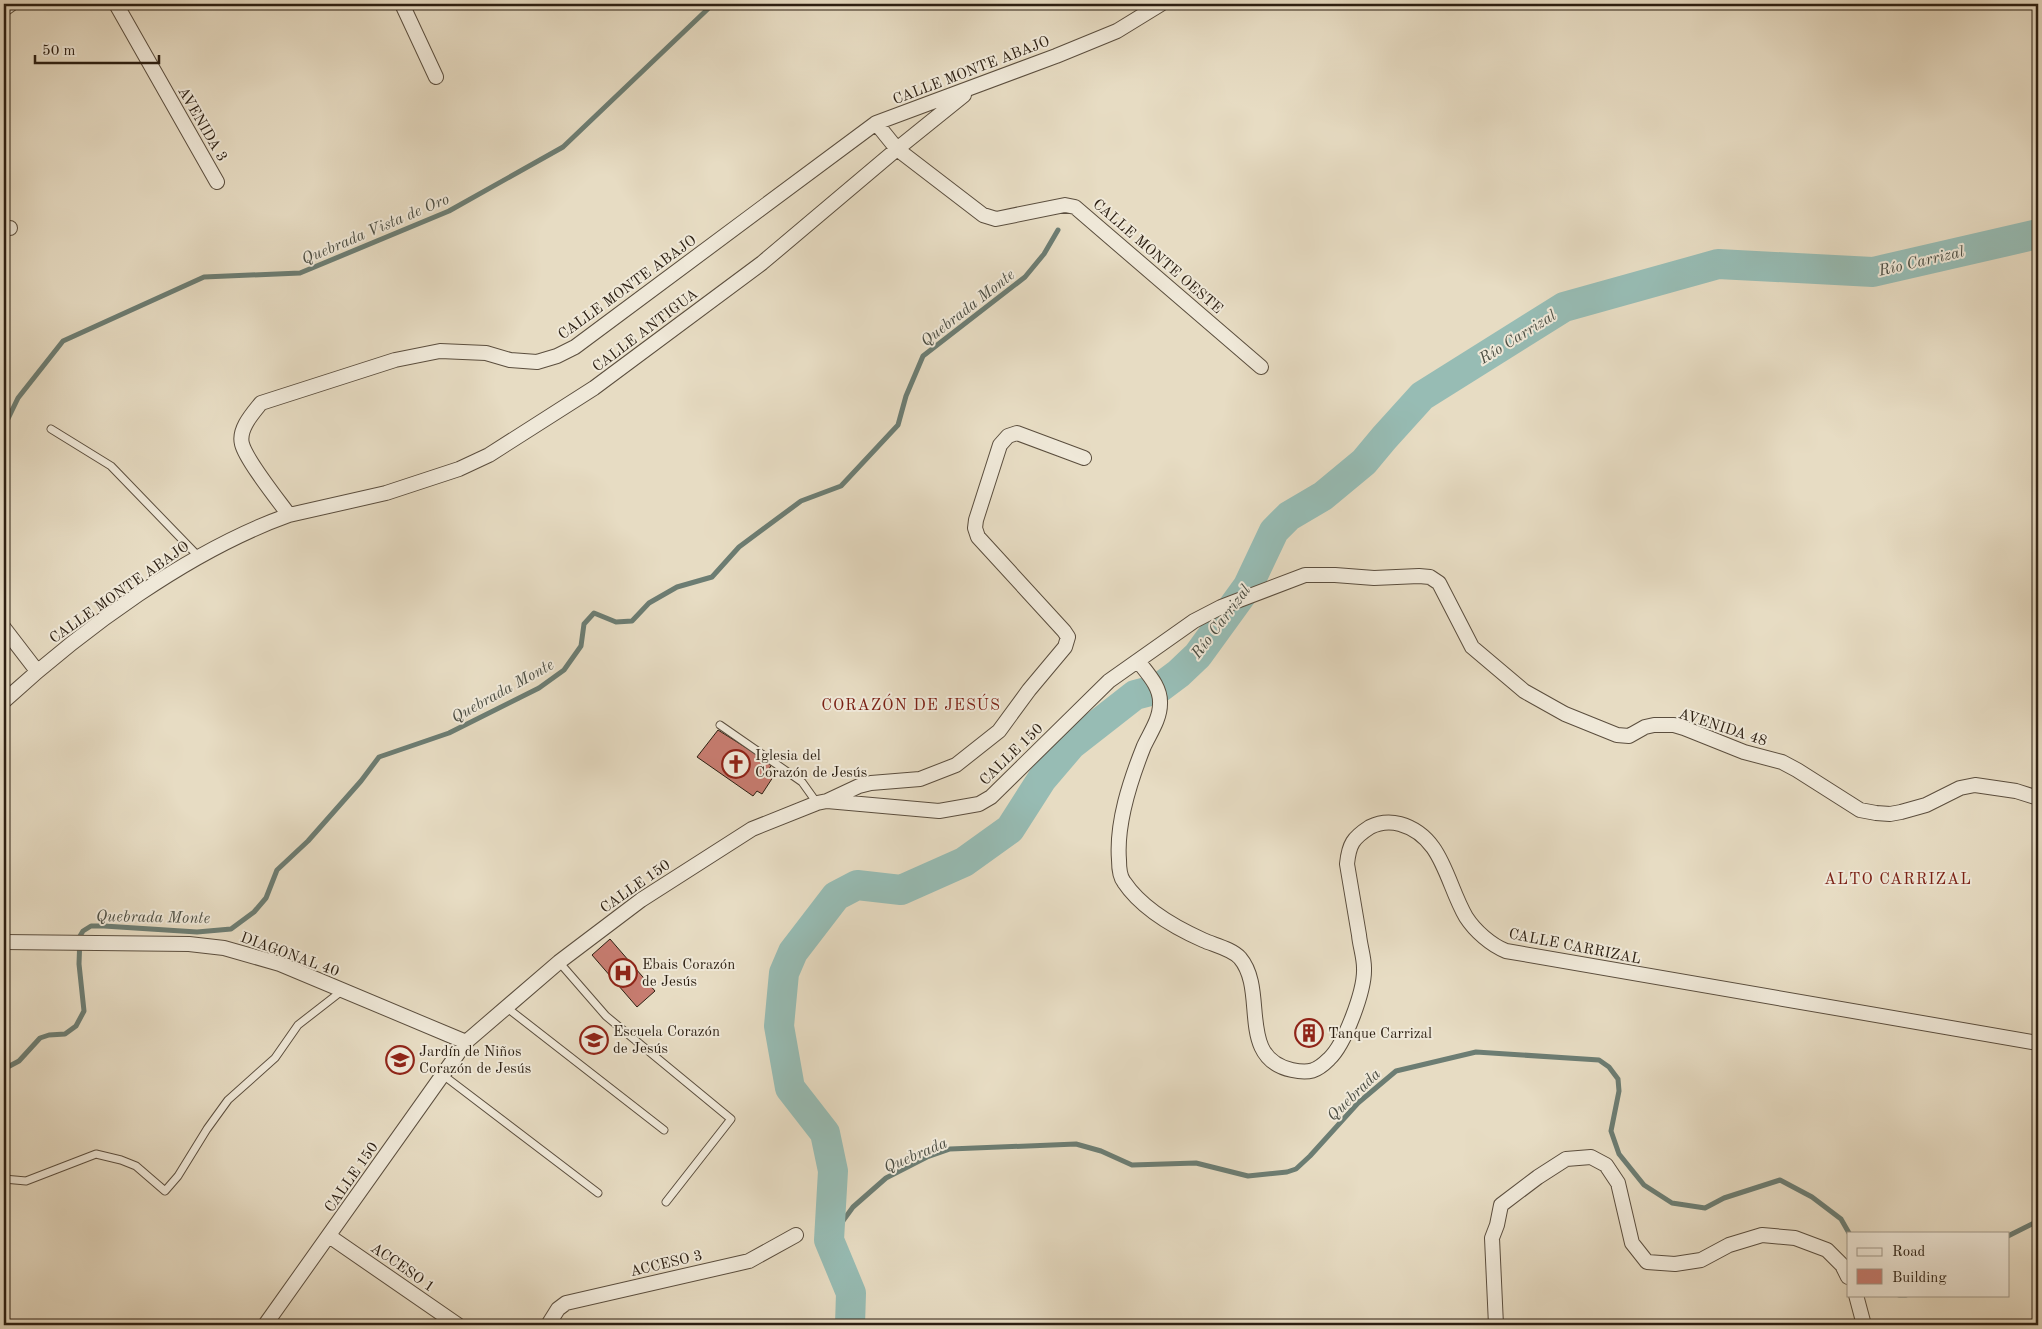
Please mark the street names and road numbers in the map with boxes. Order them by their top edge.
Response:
street label: CALLE MONTE ABAJO [891,35,1052,108]
street label: AVENIDA 3 [174,85,229,165]
street label: CALLE MONTE OESTE [1089,197,1225,317]
street label: CALLE MONTE ABAJO [556,233,700,343]
street label: CALLE ANTIGUA [590,287,702,376]
street label: CALLE MONTE ABAJO [47,539,192,647]
street label: AVENIDA 48 [1676,707,1769,750]
street label: CALLE 150 [978,721,1047,789]
street label: CALLE 150 [598,858,674,917]
street label: CALLE CARRIZAL [1507,927,1642,968]
street label: DIAGONAL 40 [238,931,341,980]
street label: CALLE 150 [323,1140,382,1216]
street label: ACCESO 1 [368,1241,437,1296]
street label: ACCESO 3 [629,1249,704,1280]

